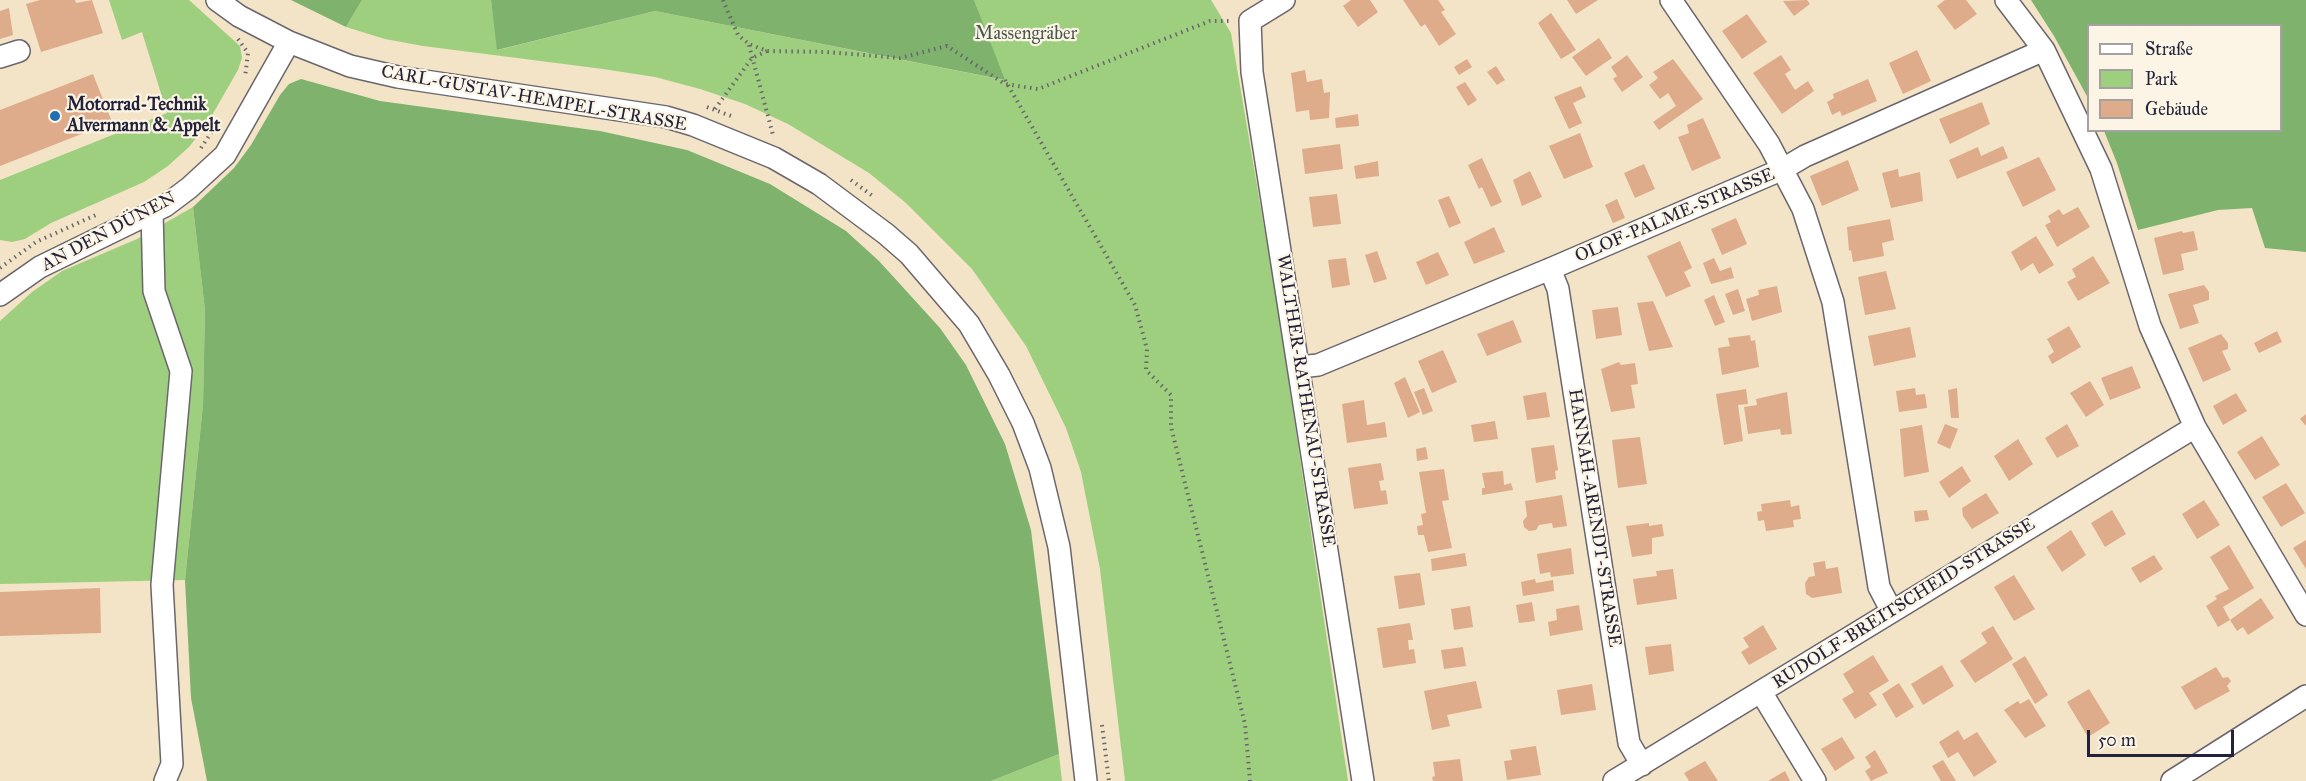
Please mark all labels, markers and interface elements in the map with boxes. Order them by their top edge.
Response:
park label: Massengräber [975,24,1077,46]
legend [2087,24,2282,132]
text: Straße [2145,38,2193,60]
street label: CARL-GUSTAV-HEMPEL-STRASSE [379,61,689,137]
text: Park [2145,68,2178,90]
place label: Motorrad-Technik Alvermann & Appelt [67,95,220,138]
text: Gebäude [2145,98,2208,120]
marker: Motorrad-Technik Alvermann & Appelt [48,109,62,123]
street label: OLOF-PALME-STRASSE [1572,164,1778,268]
street label: AN DEN DÜNEN [38,188,180,276]
street label: WALTHER-RATHENAU-STRASSE [1271,253,1339,549]
street label: HANNAH-ARENDT-STRASSE [1563,387,1625,649]
street label: RUDOLF-BREITSCHEID-STRASSE [1769,514,2039,694]
scale bar [2090,718,2237,756]
text: 50 m [2098,729,2136,751]

